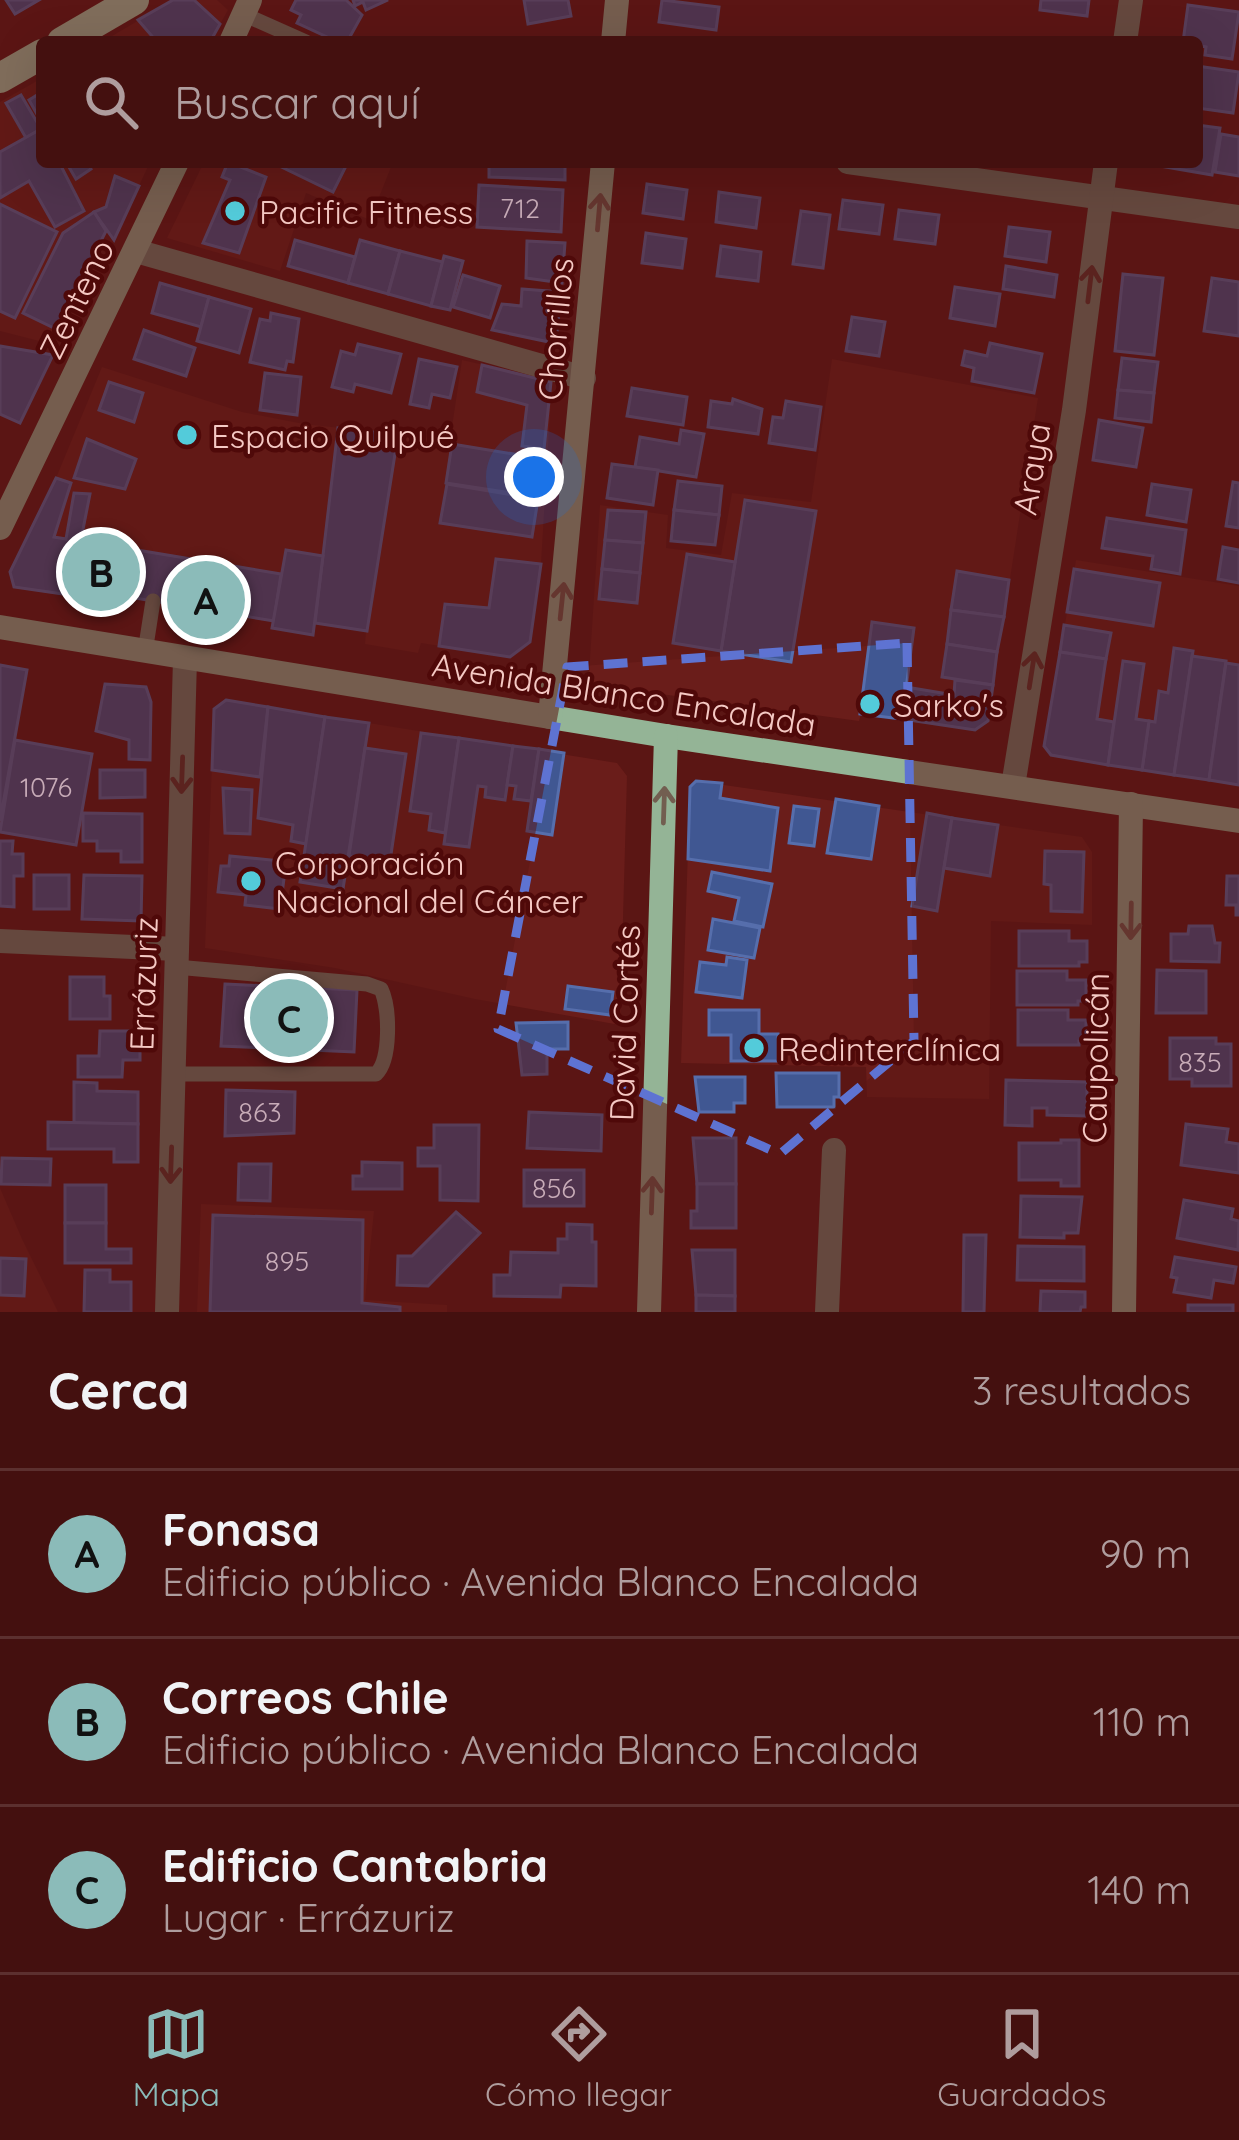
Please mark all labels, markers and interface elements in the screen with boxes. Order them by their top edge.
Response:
search box [36,36,1203,168]
icon: search [78,69,144,135]
text: Buscar aquí [174,74,420,130]
place label: Pacific Fitness [259,191,473,232]
house number: 712 [500,191,540,225]
one-way arrow [588,193,611,232]
marker: Pacific Fitness [222,198,248,224]
street label: Zenteno [30,233,122,365]
street label: Chorrillos [528,256,582,402]
one-way arrow [1079,266,1101,305]
place label: Espacio Quilpué [211,415,455,456]
street label: Araya [1004,420,1058,518]
marker: Espacio Quilpué [174,422,200,448]
your location [504,447,564,507]
pin: B [62,527,140,617]
pin: A [167,555,245,645]
one-way arrow [551,582,574,621]
street label: Avenida Blanco Encalada [429,643,819,745]
one-way arrow [1021,651,1044,690]
place label: Sarko's [894,684,1004,725]
marker: Sarko's [857,691,883,717]
one-way arrow [170,755,193,794]
house number: 1076 [20,770,72,804]
one-way arrow [652,786,675,825]
place label: Corporación Nacional del Cáncer [275,842,583,921]
marker: Corporación Nacional del Cáncer [238,868,264,894]
one-way arrow [1119,901,1142,940]
street label: Errázuriz [120,916,166,1052]
street label: David Cortés [600,924,648,1122]
street label: Caupolicán [1073,972,1117,1144]
pin: C [250,973,328,1063]
place label: Redinterclínica [778,1028,1001,1069]
marker: Redinterclínica [741,1035,767,1061]
house number: 835 [1178,1045,1222,1079]
house number: 863 [238,1095,282,1129]
one-way arrow [159,1145,182,1184]
house number: 856 [532,1171,576,1205]
one-way arrow [641,1176,664,1215]
house number: 895 [265,1244,309,1278]
text: Cerca [48,1358,190,1422]
text: 3 resultados [972,1366,1191,1415]
text: Fonasa [162,1501,320,1557]
text: A [75,1529,99,1578]
text: 90 m [1100,1529,1191,1578]
text: Edificio público · Avenida Blanco Encalada [162,1557,919,1606]
text: Correos Chile [162,1669,449,1725]
text: B [74,1697,100,1746]
text: 110 m [1093,1697,1191,1746]
text: Edificio público · Avenida Blanco Encalada [162,1725,919,1774]
text: Edificio Cantabria [162,1837,548,1893]
text: C [75,1865,99,1914]
text: 140 m [1087,1865,1191,1914]
text: Lugar · Errázuriz [162,1893,455,1942]
tab: Mapa [133,2001,220,2114]
tab: Cómo llegar [485,2001,672,2114]
tab: Guardados [937,2001,1106,2114]

